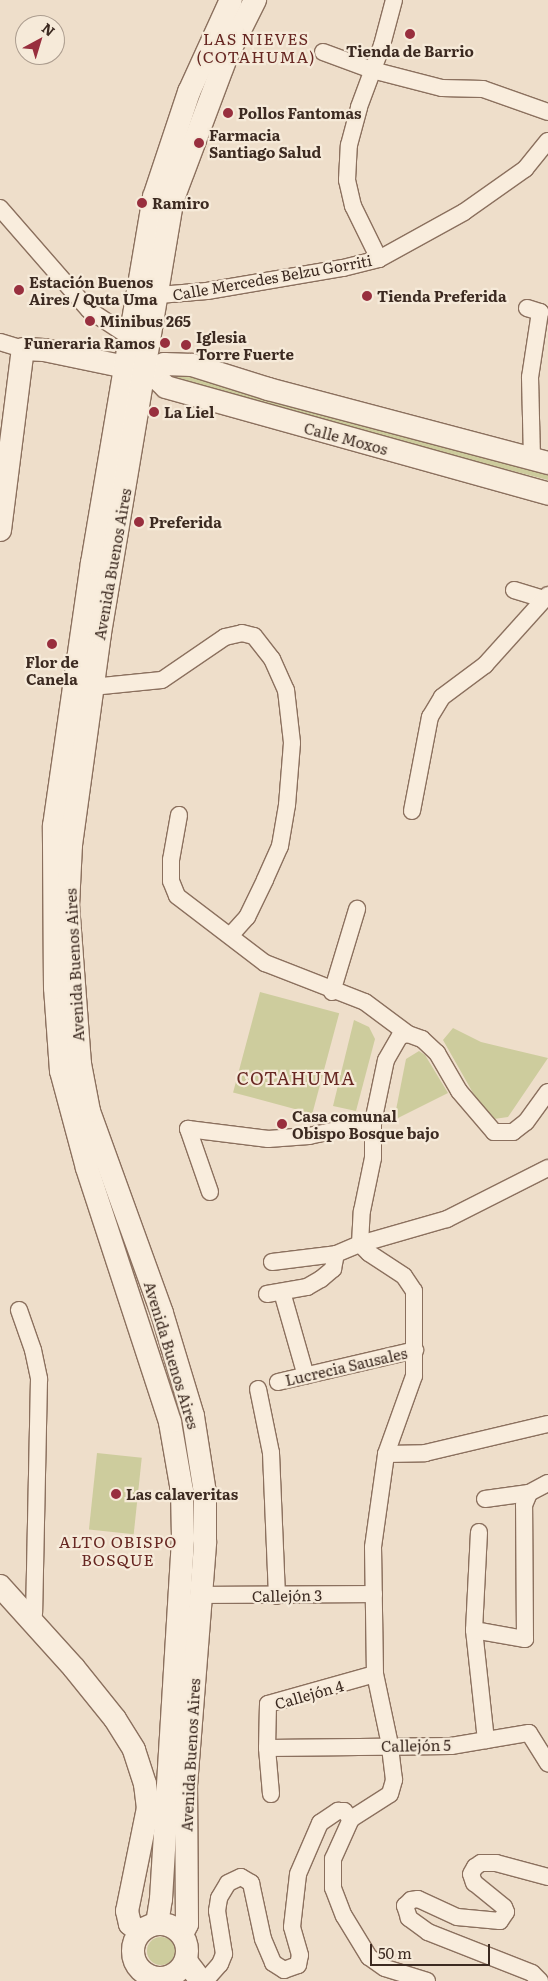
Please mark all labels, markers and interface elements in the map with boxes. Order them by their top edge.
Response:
north arrow [15,15,65,65]
text: N [38,18,60,41]
district label: LAS NIEVES (COTAHUMA) [195,28,317,66]
marker: Tienda de Barrio [404,28,416,40]
place label: Tienda de Barrio [346,42,474,60]
place label: Pollos Fantomas [238,104,362,122]
marker: Pollos Fantomas [222,107,234,119]
place label: Farmacia Santiago Salud [209,125,321,160]
marker: Farmacia Santiago Salud [193,137,205,149]
place label: Ramiro [152,194,209,212]
marker: Ramiro [136,197,148,209]
street label: Calle Mercedes Belzu Gorriti [171,251,373,303]
place label: Estación Buenos Aires / Quta Uma [29,272,158,307]
marker: Estación Buenos Aires / Quta Uma [13,284,25,296]
place label: Tienda Preferida [377,287,507,305]
marker: Tienda Preferida [361,290,373,302]
place label: Minibus 265 [100,312,191,330]
marker: Minibus 265 [84,315,96,327]
place label: Iglesia Torre Fuerte [196,327,294,362]
place label: Funeraria Ramos [24,334,155,352]
marker: Funeraria Ramos [159,337,171,349]
marker: Iglesia Torre Fuerte [180,339,192,351]
place label: La Liel [164,403,214,421]
marker: La Liel [148,406,160,418]
street label: Calle Moxos [302,418,390,458]
street label: Avenida Buenos Aires [90,487,134,641]
place label: Preferida [149,513,222,531]
marker: Preferida [133,516,145,528]
marker: Flor de Canela [46,638,58,650]
place label: Flor de Canela [25,652,79,687]
street label: Avenida Buenos Aires [61,888,87,1042]
district label: COTAHUMA [235,1067,357,1089]
place label: Casa comunal Obispo Bosque bajo [292,1106,439,1141]
marker: Casa comunal Obispo Bosque bajo [276,1118,288,1130]
street label: Avenida Buenos Aires [141,1279,203,1431]
street label: Lucrecia Sausales [283,1343,409,1389]
place label: Las calaveritas [126,1485,238,1503]
marker: Las calaveritas [110,1488,122,1500]
district label: ALTO OBISPO BOSQUE [57,1531,179,1569]
street label: Callejón 3 [252,1585,322,1605]
street label: Callejón 4 [273,1676,345,1712]
street label: Avenida Buenos Aires [177,1678,203,1832]
street label: Callejón 5 [381,1735,451,1755]
scale bar [373,1934,493,1966]
text: 50 m [378,1941,412,1964]

